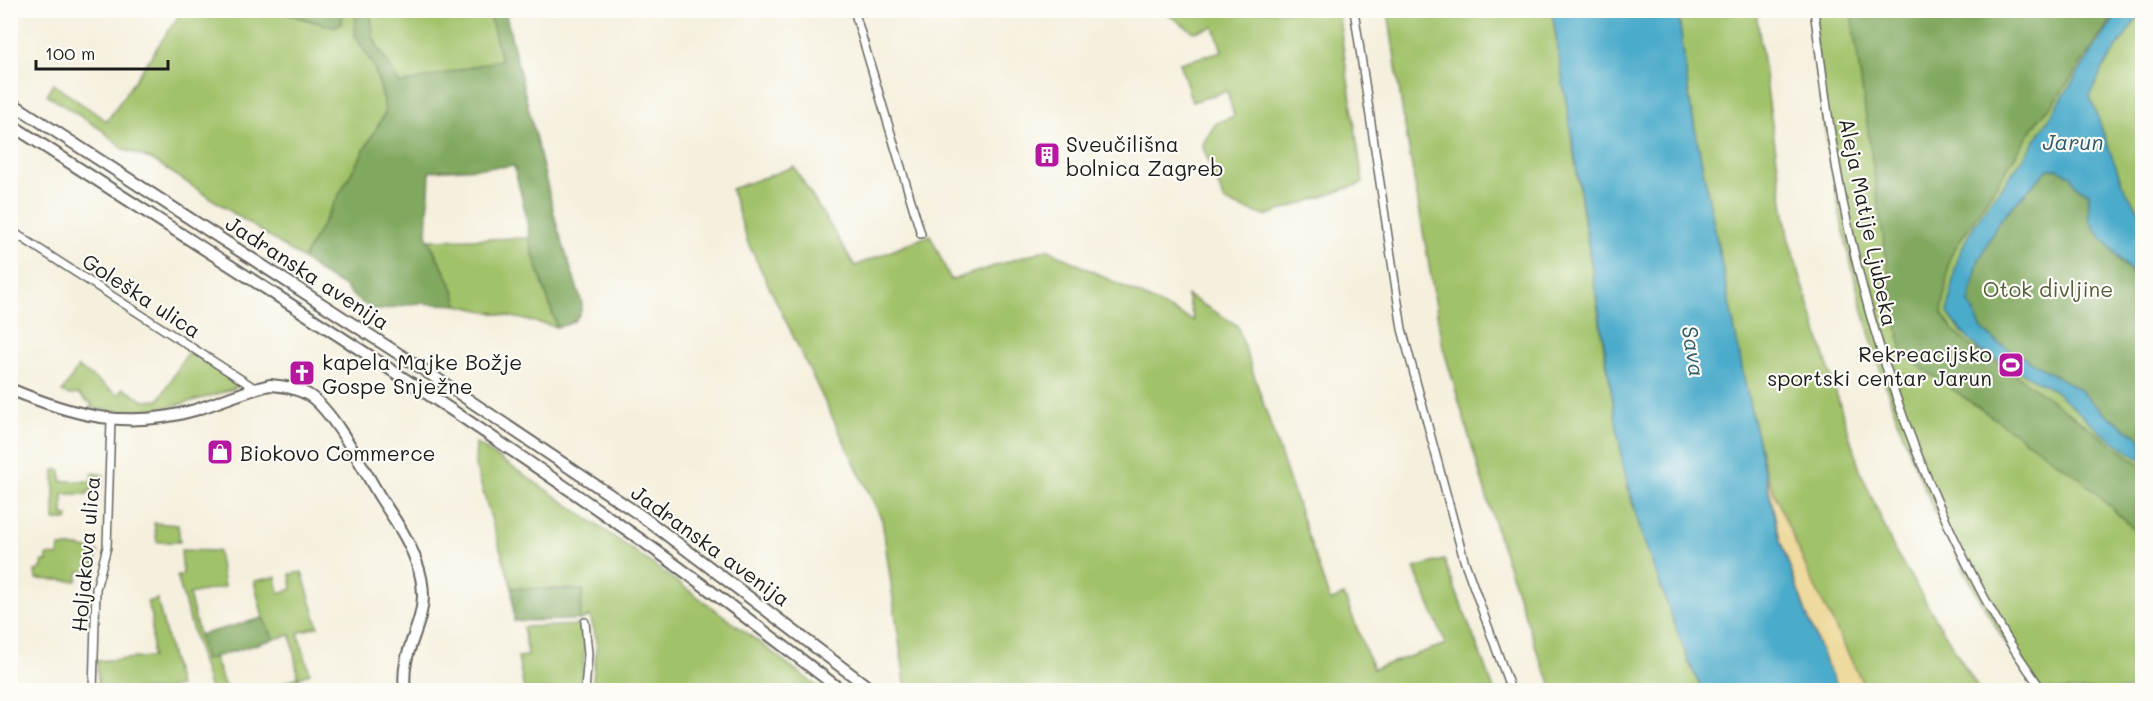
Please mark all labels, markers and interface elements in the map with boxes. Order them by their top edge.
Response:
scale bar [36,33,168,71]
text: 100 m [45,41,95,65]
street label: Aleja Matije Ljubeka [1834,115,1904,329]
water label: Jarun [2042,127,2104,156]
place label: Sveučilišna bolnica Zagreb [1066,130,1224,181]
building icon: Sveučilišna bolnica Zagreb [1032,140,1062,170]
street label: Jadranska avenija [221,209,395,335]
street label: Goleška ulica [78,247,206,343]
park label: Otok divljine [1983,275,2113,302]
water label: Sava [1676,323,1712,379]
place label: Rekreacijsko sportski centar Jarun [1767,340,1992,391]
place label: kapela Majke Božje Gospe Snježne [322,348,522,399]
sports icon: Rekreacijsko sportski centar Jarun [1996,350,2026,380]
church icon: kapela Majke Božje Gospe Snježne [287,358,317,388]
shop icon: Biokovo Commerce [205,437,235,467]
place label: Biokovo Commerce [240,439,436,466]
street label: Holjakova ulica [65,475,105,633]
street label: Jadranska avenija [626,478,796,612]

